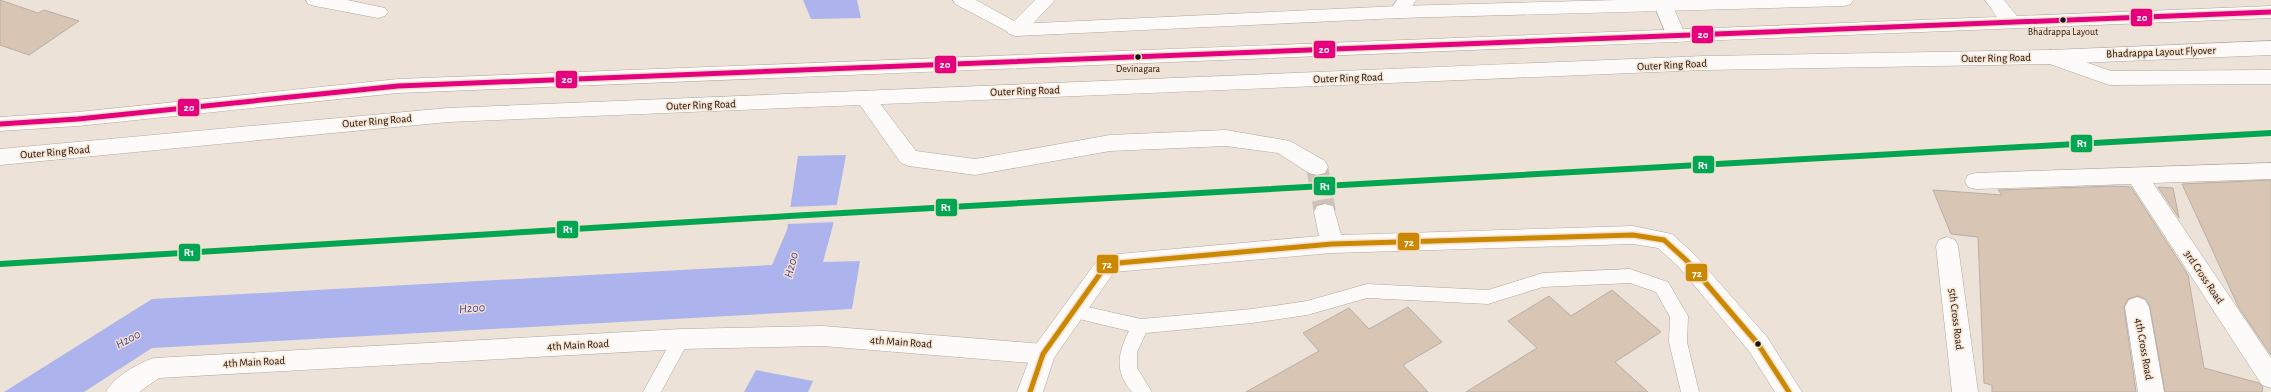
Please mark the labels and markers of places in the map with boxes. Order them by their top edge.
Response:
marker: Bhadrappa Layout [2058,15,2068,25]
place label: Bhadrappa Layout [2028,27,2099,37]
marker: Devinagara [1133,52,1143,62]
place label: Devinagara [1116,64,1161,74]
unlabelled marker [1753,339,1763,349]

